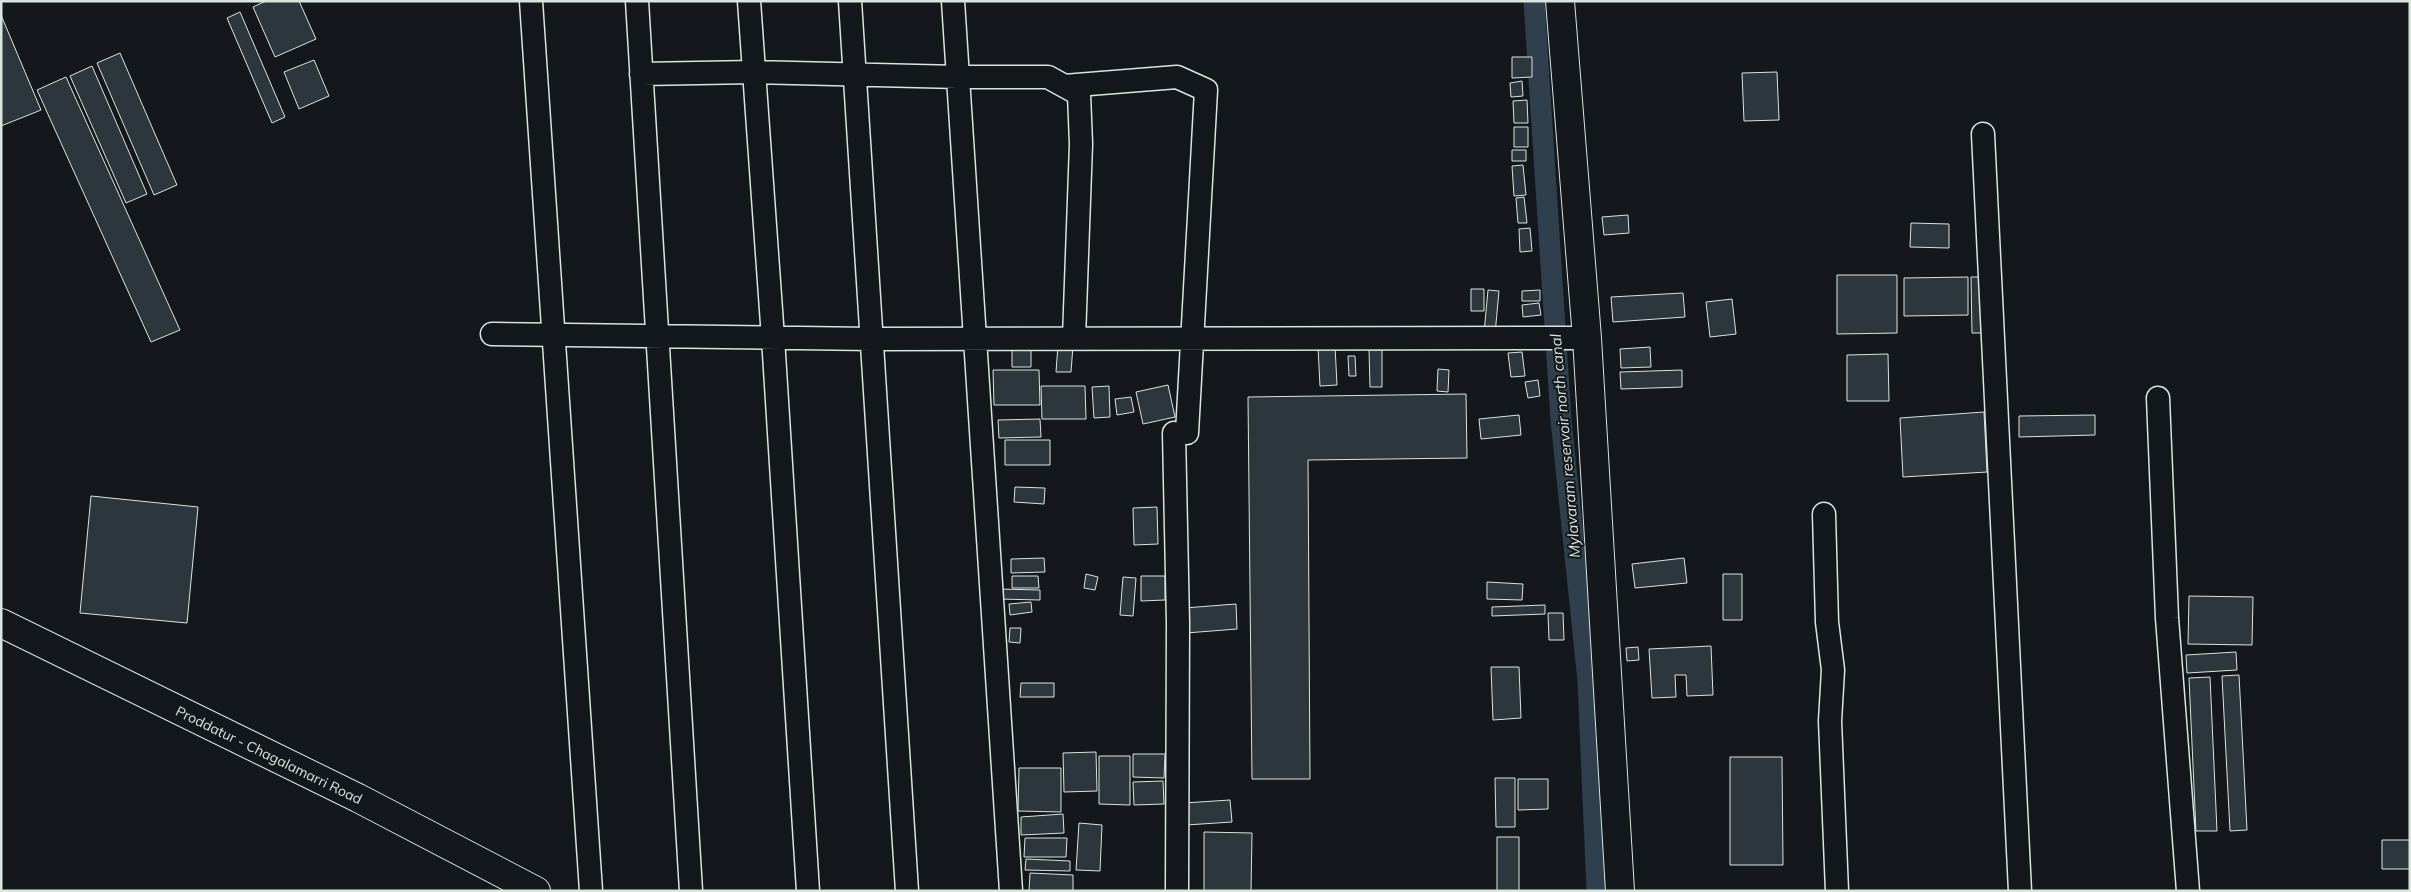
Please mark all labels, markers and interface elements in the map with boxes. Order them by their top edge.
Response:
water label: Mylavaram reservoir north canal [1546,333,1584,559]
street label: Proddatur - Chagalamarri Road [173,702,365,808]

